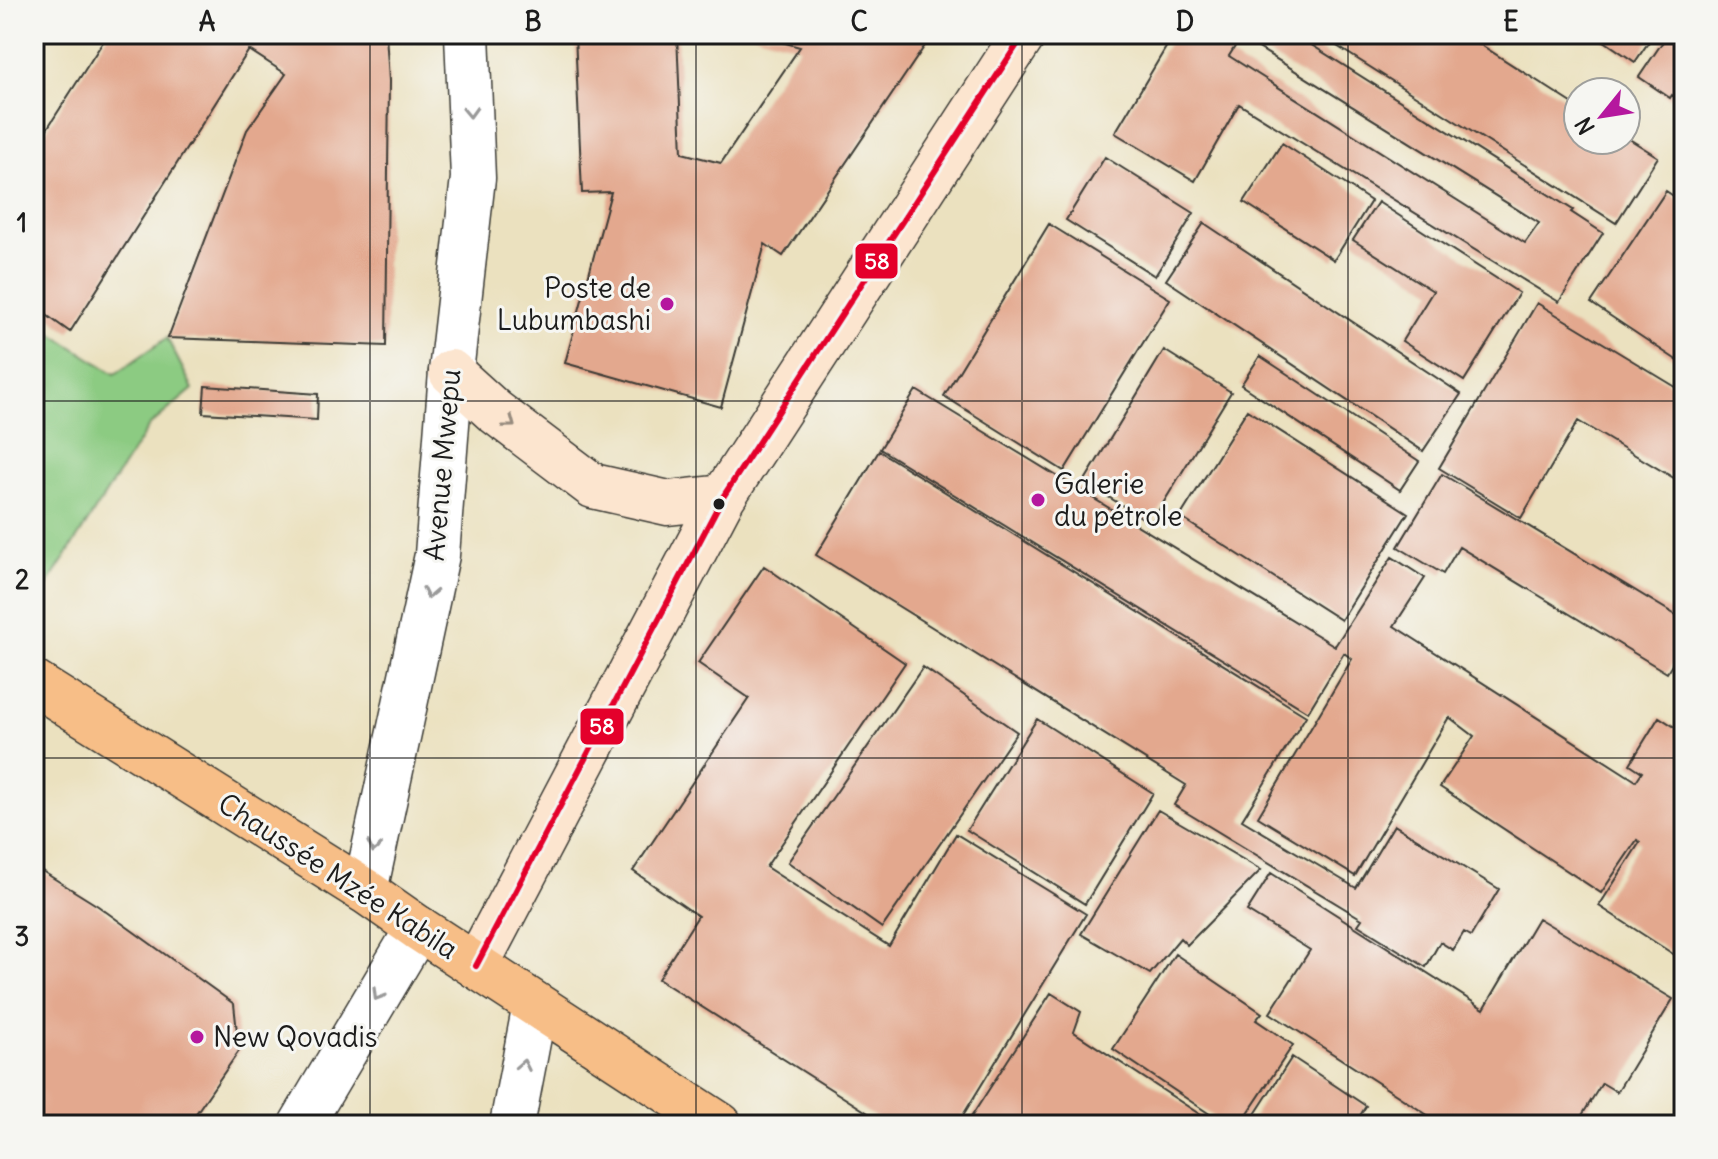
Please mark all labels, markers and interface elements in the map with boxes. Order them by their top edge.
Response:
text: A [199,5,216,38]
text: B [524,5,542,38]
text: C [850,5,868,38]
text: D [1176,5,1194,38]
text: E [1503,5,1519,38]
north arrow [1562,76,1642,156]
one-way arrow [461,106,478,119]
text: N [1569,112,1601,140]
text: 1 [17,206,27,239]
line badge: 58 [854,242,899,280]
text: 58 [864,247,890,275]
place label: Poste de Lubumbashi [497,270,651,338]
marker: Poste de Lubumbashi [658,295,676,313]
street label: Avenue Mwepu [416,368,468,562]
one-way arrow [501,413,515,427]
place label: Galerie du pétrole [1054,466,1182,534]
marker: Galerie du pétrole [1029,491,1047,509]
unlabelled marker [711,496,727,512]
text: 2 [15,563,29,596]
one-way arrow [421,586,438,600]
line badge: 58 [579,707,625,746]
text: 58 [589,712,615,740]
street label: Chaussée Mzée Kabila [211,785,465,967]
one-way arrow [366,840,383,854]
text: 3 [15,920,29,953]
one-way arrow [372,986,388,1001]
place label: New Qovadis [213,1019,378,1055]
marker: New Qovadis [188,1028,206,1046]
one-way arrow [514,1058,531,1072]

